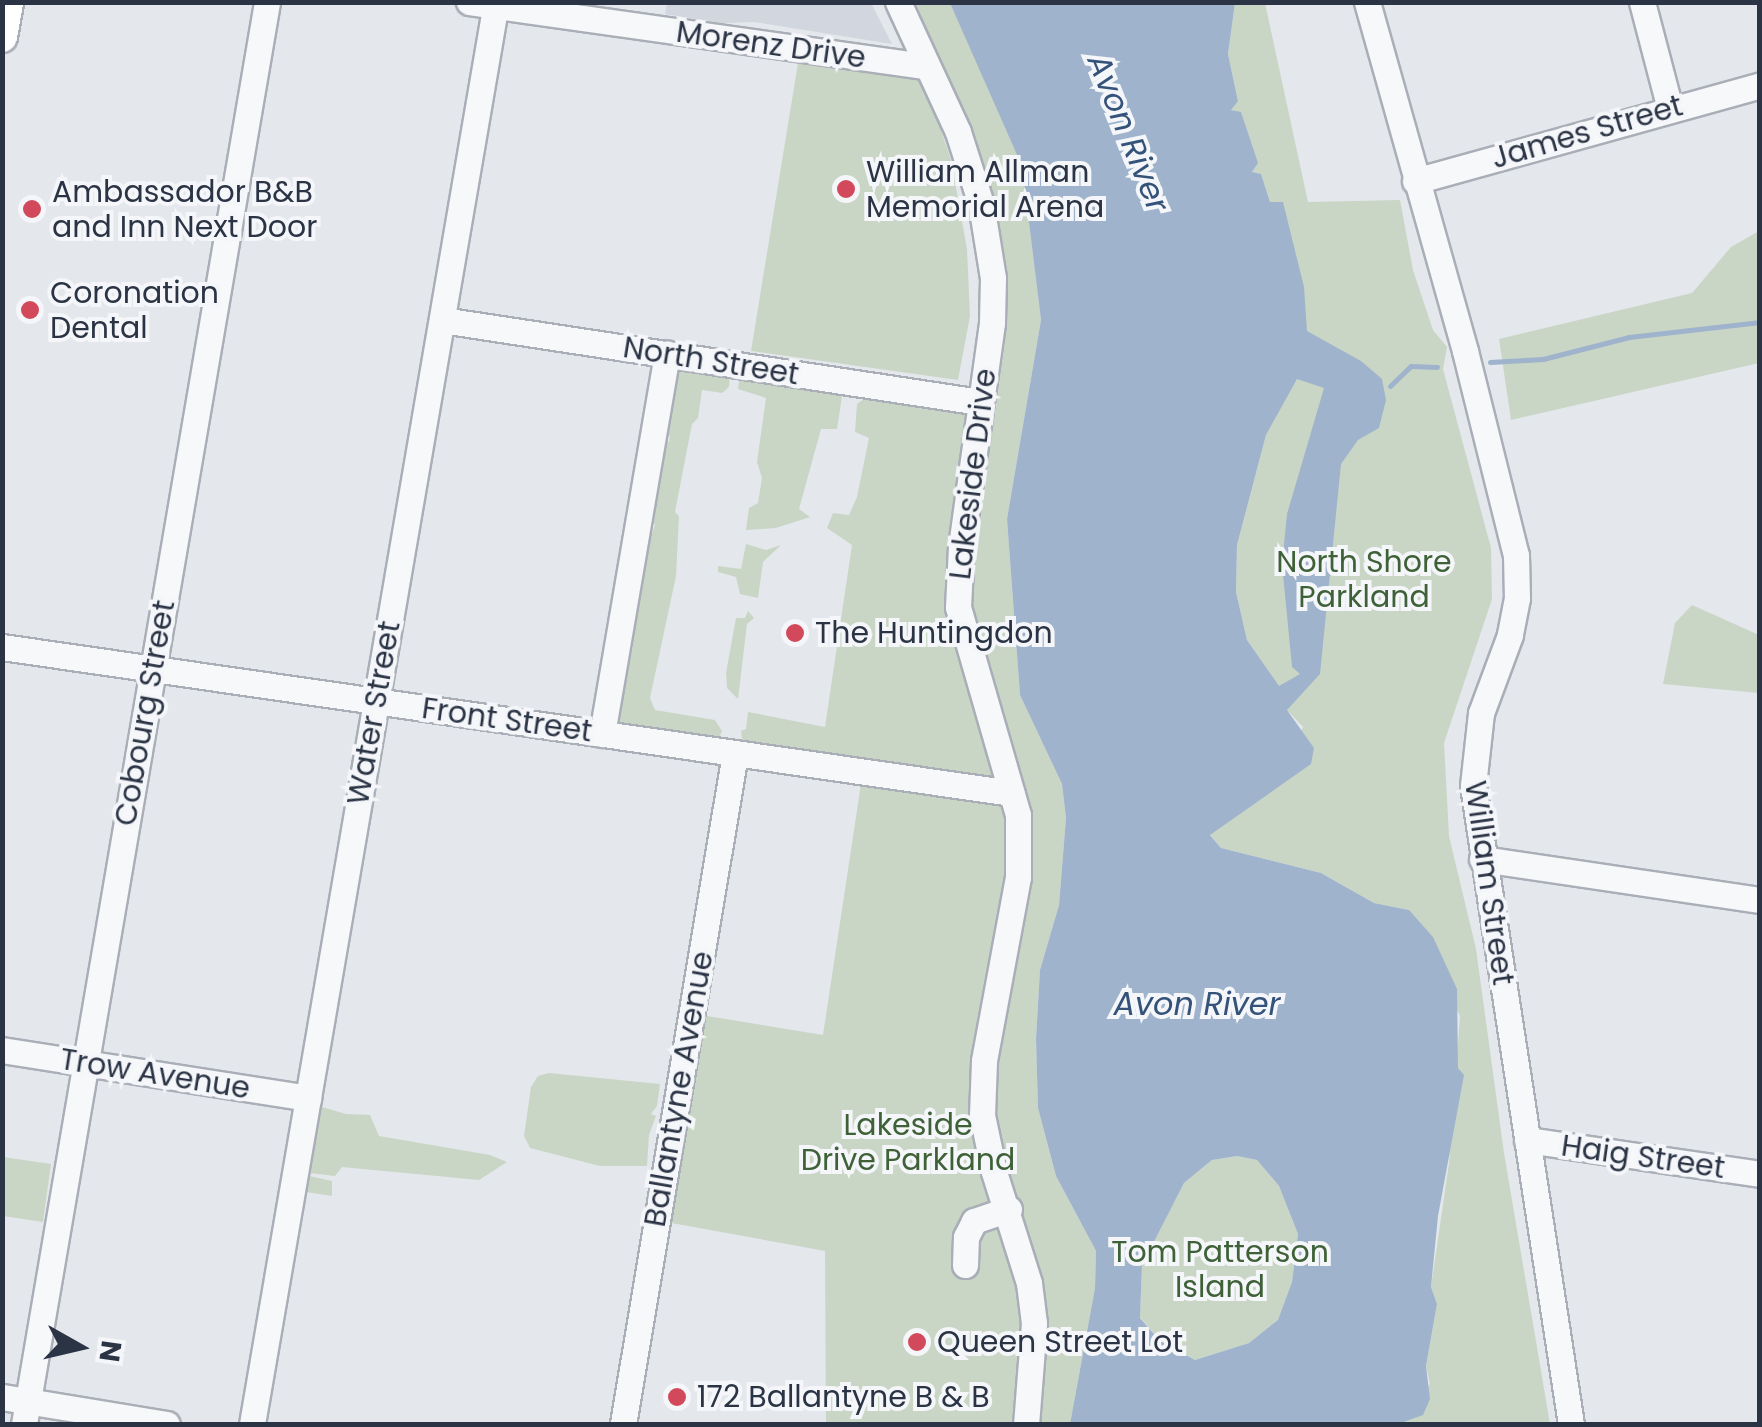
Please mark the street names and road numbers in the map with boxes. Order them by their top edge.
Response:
street label: Morenz Drive [674,14,868,76]
street label: James Street [1487,88,1687,176]
street label: North Street [621,329,801,393]
street label: Lakeside Drive [942,366,1004,582]
street label: Cobourg Street [107,597,183,829]
street label: Water Street [340,618,408,808]
street label: Front Street [420,690,594,750]
street label: William Street [1457,779,1521,987]
street label: Ballantyne Avenue [637,948,721,1230]
street label: Trow Avenue [57,1041,253,1107]
street label: Haig Street [1559,1128,1727,1186]

